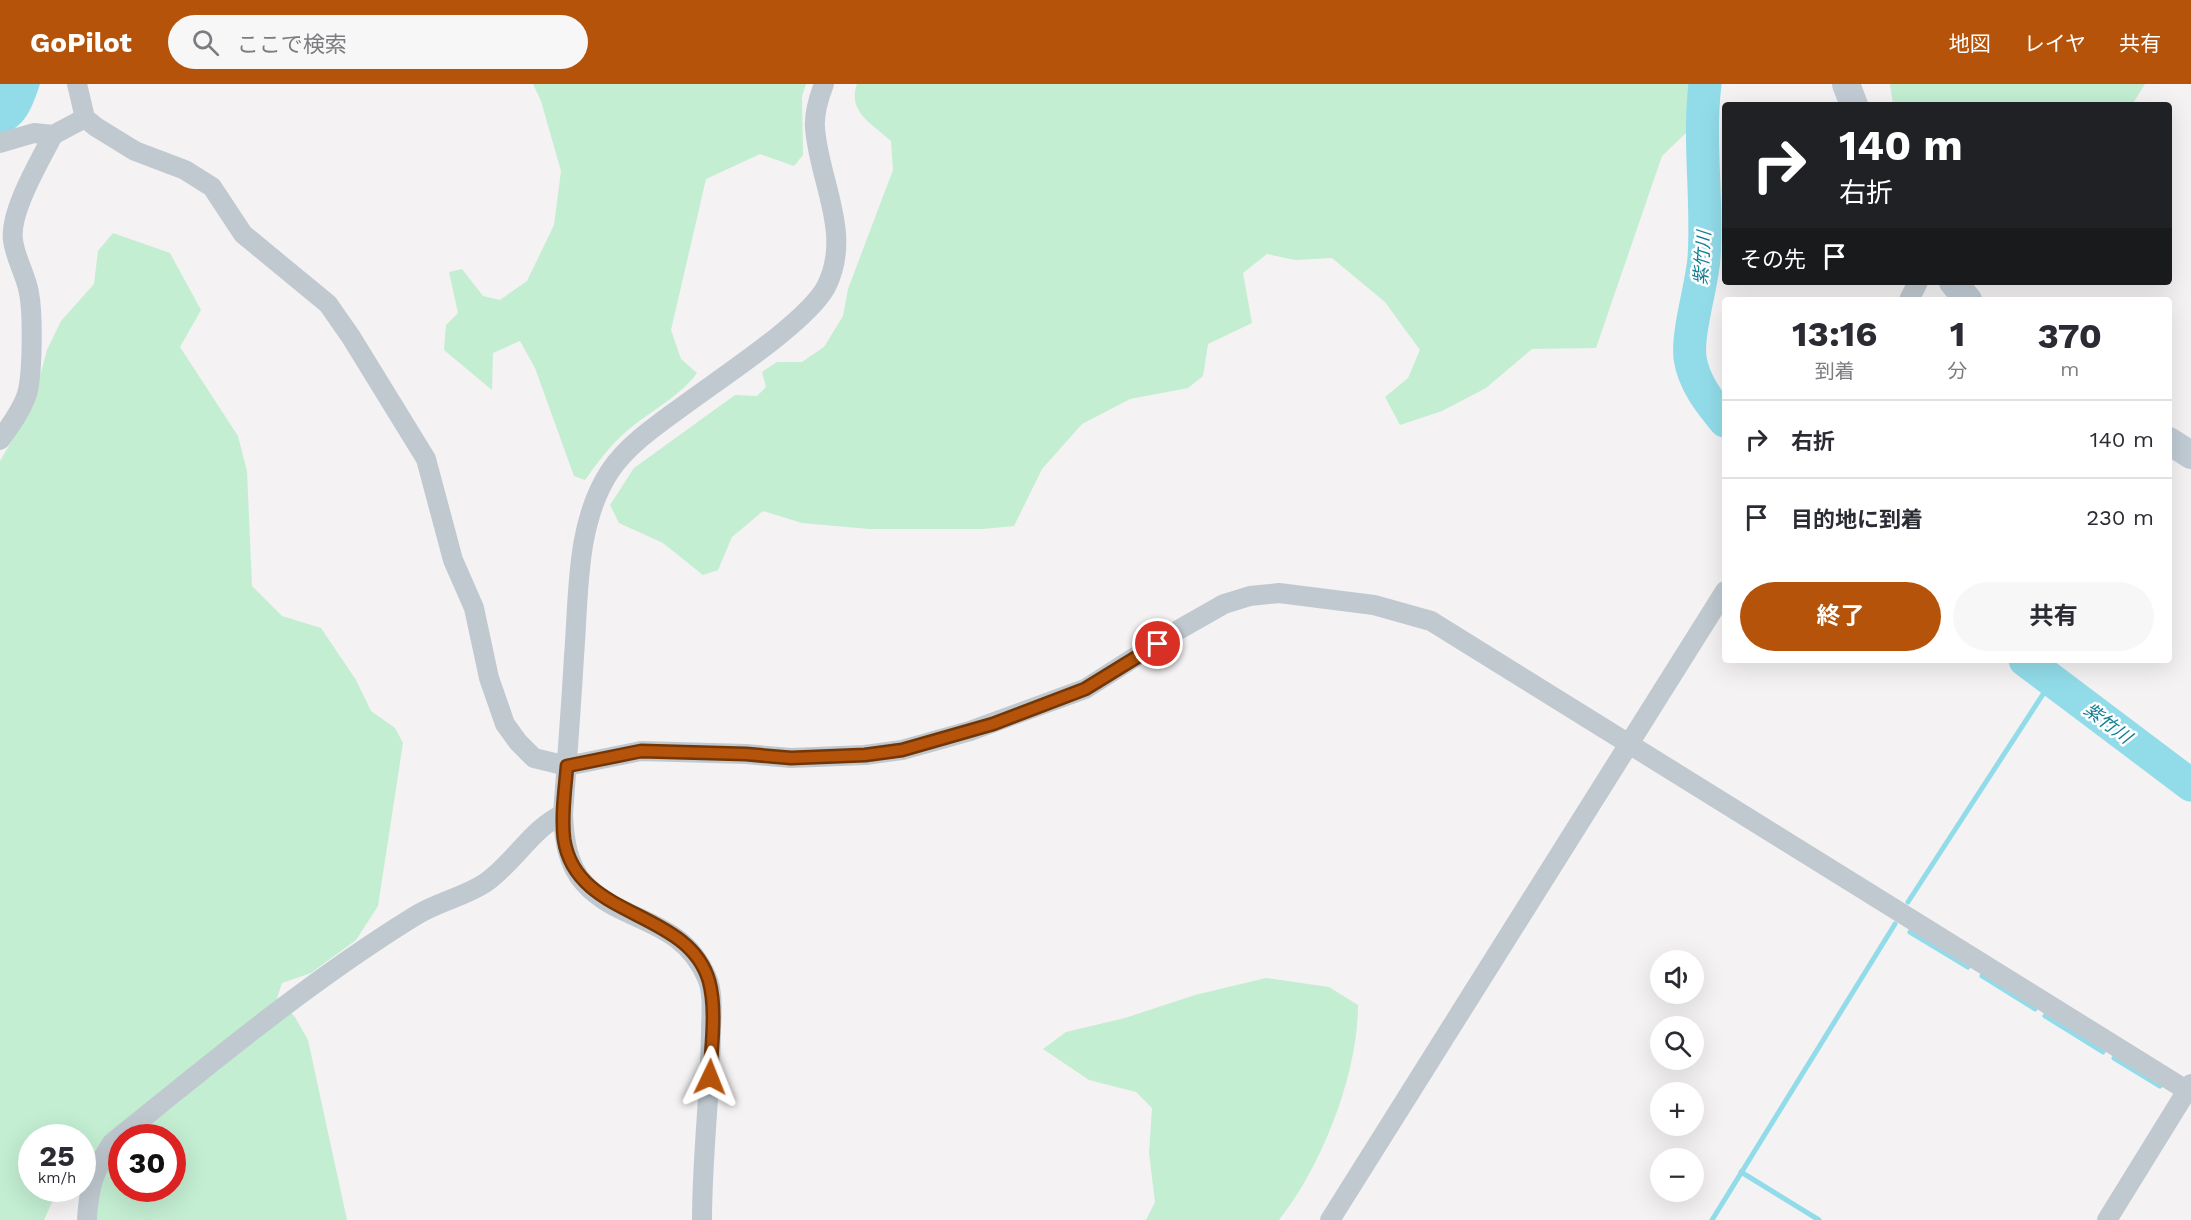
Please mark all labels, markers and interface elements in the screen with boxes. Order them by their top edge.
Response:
search box [168,15,588,69]
text: GoPilot [30,26,132,59]
icon: search [189,26,222,59]
text: 地図 [1949,31,1991,56]
text: レイヤ [2024,31,2086,56]
text: 共有 [2119,31,2161,56]
text: ここで検索 [237,32,347,57]
text: 140 m [1839,121,1963,170]
icon: right [1740,126,1818,204]
text: 右折 [1839,177,1893,209]
water label: 紫竹川 [1690,228,1714,286]
icon: arrive [1818,240,1851,273]
text: その先 [1740,247,1806,272]
text: 13:16 [1792,313,1877,355]
text: 1 [1950,313,1965,355]
text: 370 [2037,315,2102,357]
text: m [2060,357,2079,381]
text: 到着 [1815,359,1855,383]
text: 分 [1947,359,1967,383]
icon: right [1740,423,1773,456]
text: 140 m [2090,427,2154,452]
text: 右折 [1791,429,1835,454]
icon: arrive [1740,501,1773,534]
text: 230 m [2086,505,2154,530]
text: 目的地に到着 [1791,507,1923,532]
button: 終了 [1740,582,1941,651]
button: 共有 [1953,582,2154,651]
pin [1132,618,1183,669]
icon: arrive [1141,627,1174,660]
water label: 紫竹川 [2080,698,2137,749]
map controls [1650,950,1704,1202]
button: sound [1650,950,1704,1004]
button: search [1650,1016,1704,1070]
position arrow [678,1045,742,1109]
button: + [1650,1082,1704,1136]
speed limit sign: 30 [108,1124,186,1202]
text: 25 [39,1138,75,1173]
button: − [1650,1148,1704,1202]
text: km/h [38,1169,76,1187]

